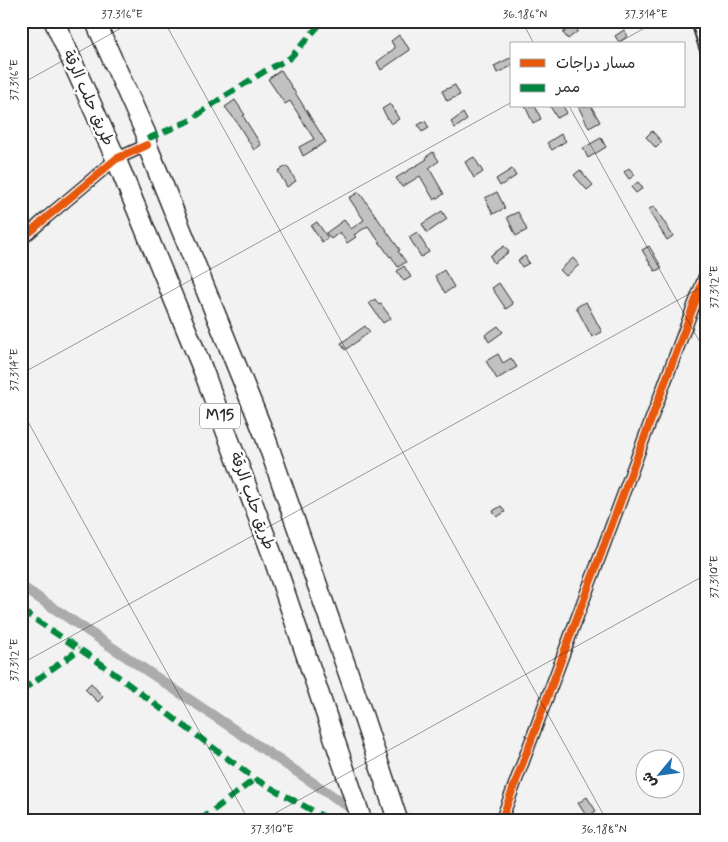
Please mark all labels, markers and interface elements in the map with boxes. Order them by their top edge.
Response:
text: 37.316°E [101,7,143,23]
text: 36.186°N [503,7,547,23]
text: 37.314°E [625,7,668,23]
legend [510,42,686,108]
street label: طريق حلب الرقة [57,47,119,149]
text: مسار دراجات [556,54,635,74]
text: 37.316°E [7,59,23,101]
text: ممر [554,78,580,98]
text: 37.312°E [707,265,723,309]
text: 37.314°E [7,349,23,392]
road number: M15 [200,404,240,428]
street label: طريق حلب الرقة [225,449,279,553]
text: 37.310°E [707,555,723,599]
text: 37.312°E [7,638,23,682]
north arrow [636,750,686,800]
text: ش [638,769,661,791]
text: 37.310°E [250,822,294,838]
text: 36.188°N [581,822,627,838]

